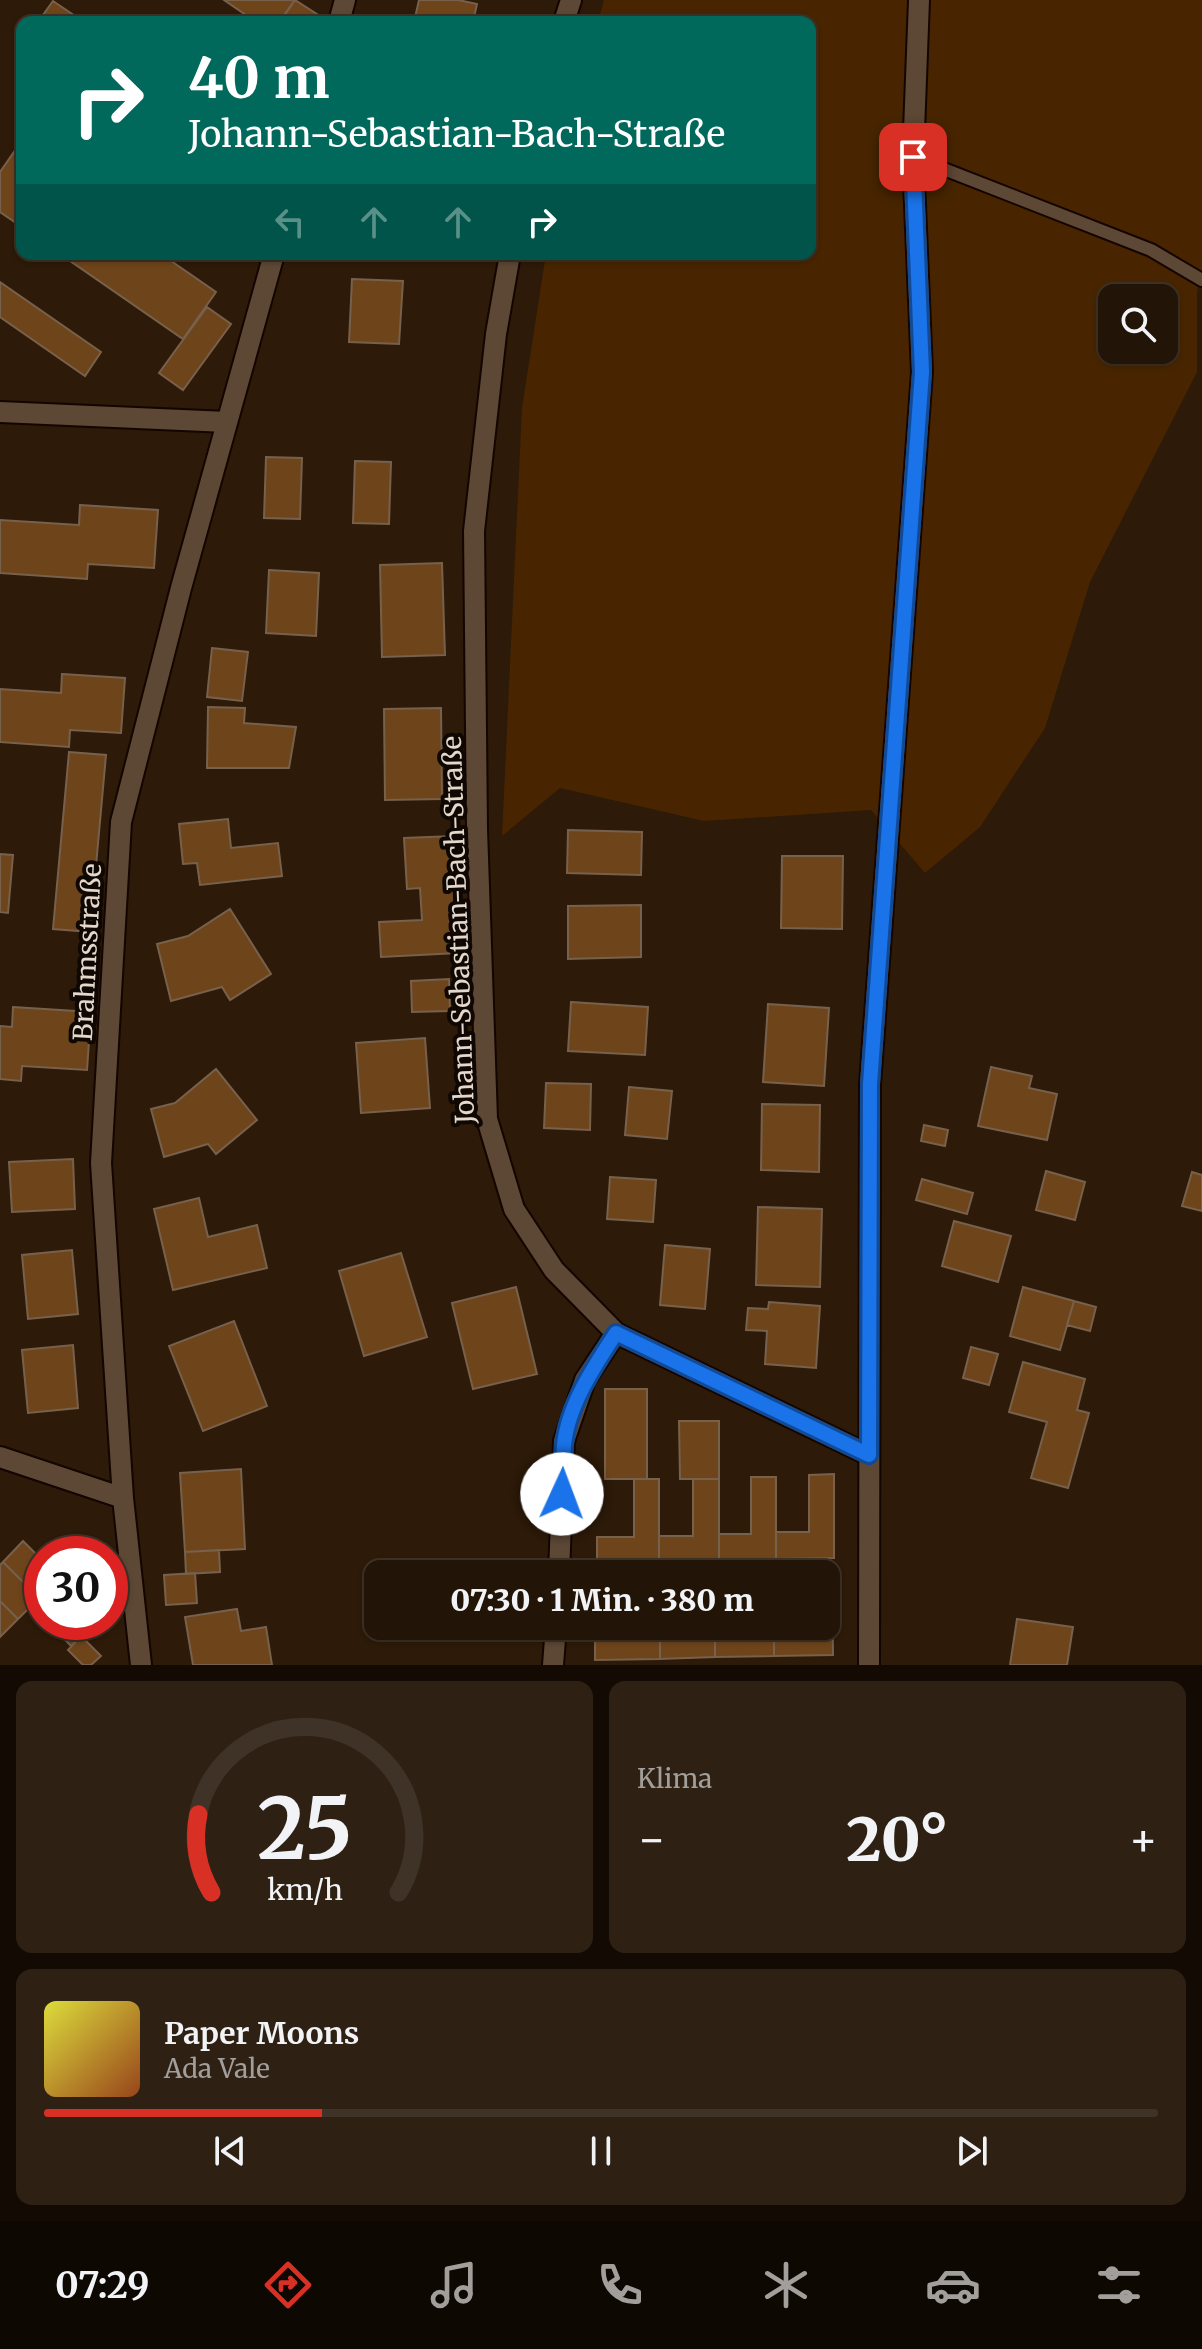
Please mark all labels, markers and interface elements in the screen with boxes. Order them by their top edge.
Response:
text: 40 m [188,43,330,113]
icon: right [56,48,160,152]
text: Johann-Sebastian-Bach-Straße [188,112,725,157]
pin [879,123,947,191]
icon: arrive [891,135,935,179]
icon: left [268,200,312,244]
icon: ahead [352,200,396,244]
icon: ahead [436,200,480,244]
icon: right [520,200,564,244]
map controls [1098,284,1178,364]
button: search [1098,284,1178,364]
street label: Johann-Sebastian-Bach-Straße [435,735,481,1126]
street label: Brahmsstraße [66,862,108,1042]
position arrow [520,1452,604,1536]
speed limit sign: 30 [24,1536,128,1640]
text: 07:30 · 1 Min. · 380 m [450,1581,754,1619]
text: Klima [637,1762,712,1795]
text: 25 [257,1777,352,1882]
text: 20° [846,1802,949,1877]
text: − [637,1812,666,1867]
text: + [1129,1812,1158,1867]
text: km/h [267,1872,342,1908]
text: Paper Moons [164,2014,359,2052]
text: Ada Vale [164,2052,270,2085]
icon: previous [208,2129,252,2173]
icon: pause [579,2129,623,2173]
icon: next [950,2129,994,2173]
icon: directions [260,2257,316,2313]
icon: music [426,2257,482,2313]
icon: phone [592,2257,648,2313]
icon: climate [758,2257,814,2313]
icon: car [925,2257,981,2313]
icon: filters [1091,2257,1147,2313]
text: 07:29 [55,2263,150,2308]

